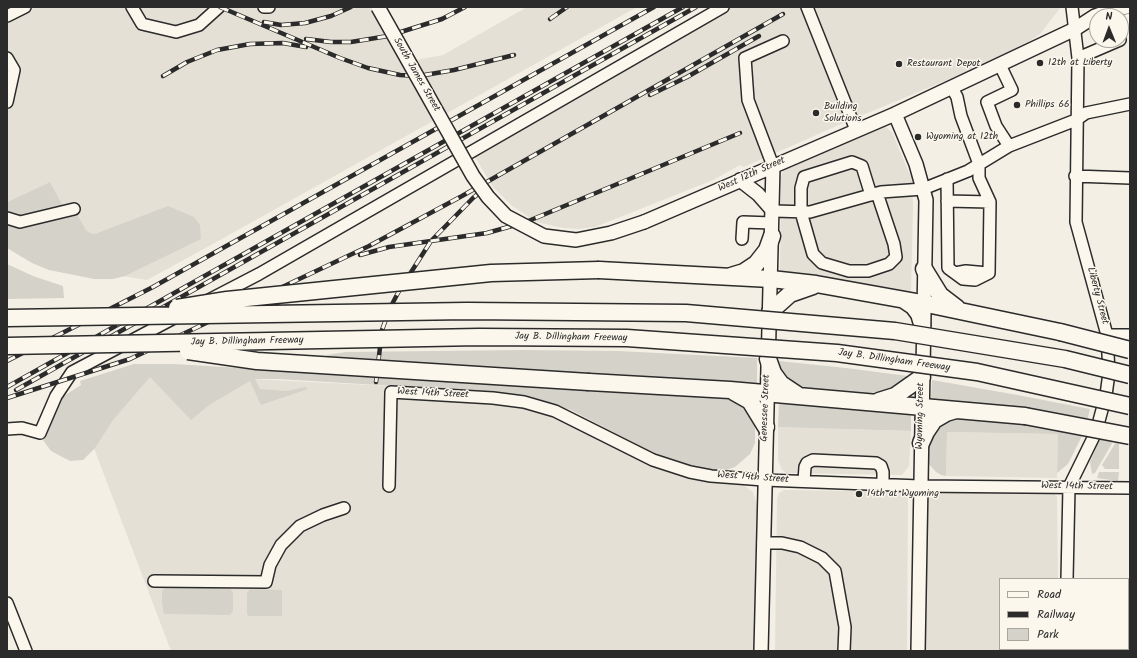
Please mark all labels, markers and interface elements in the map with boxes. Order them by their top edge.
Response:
north arrow [1089,8,1129,48]
text: N [1105,8,1112,26]
street label: South James Street [390,36,442,114]
place label: 12th at Liberty [1048,57,1112,69]
place label: Restaurant Depot [907,58,980,70]
marker: 12th at Liberty [1035,58,1045,68]
marker: Restaurant Depot [894,59,904,69]
place label: Phillips 66 [1025,99,1070,111]
marker: Phillips 66 [1012,100,1022,110]
place label: Building Solutions [824,101,861,124]
marker: Building Solutions [811,108,821,118]
place label: Wyoming at 12th [926,131,998,143]
marker: Wyoming at 12th [913,132,923,142]
street label: West 12th Street [717,155,787,195]
street label: Liberty Street [1084,266,1110,326]
street label: Jay B. Dillingham Freeway [515,331,627,345]
street label: Jay B. Dillingham Freeway [191,335,303,349]
street label: Jay B. Dillingham Freeway [837,347,951,375]
street label: Genessee Street [759,374,773,442]
street label: Wyoming Street [914,382,928,450]
street label: West 14th Street [397,386,469,402]
street label: West 14th Street [717,470,789,486]
street label: West 14th Street [1041,480,1113,494]
place label: 14th at Wyoming [867,488,939,500]
marker: 14th at Wyoming [854,489,864,499]
legend [999,578,1129,650]
text: Road [1037,585,1061,604]
text: Railway [1037,605,1075,624]
text: Park [1037,625,1059,644]

